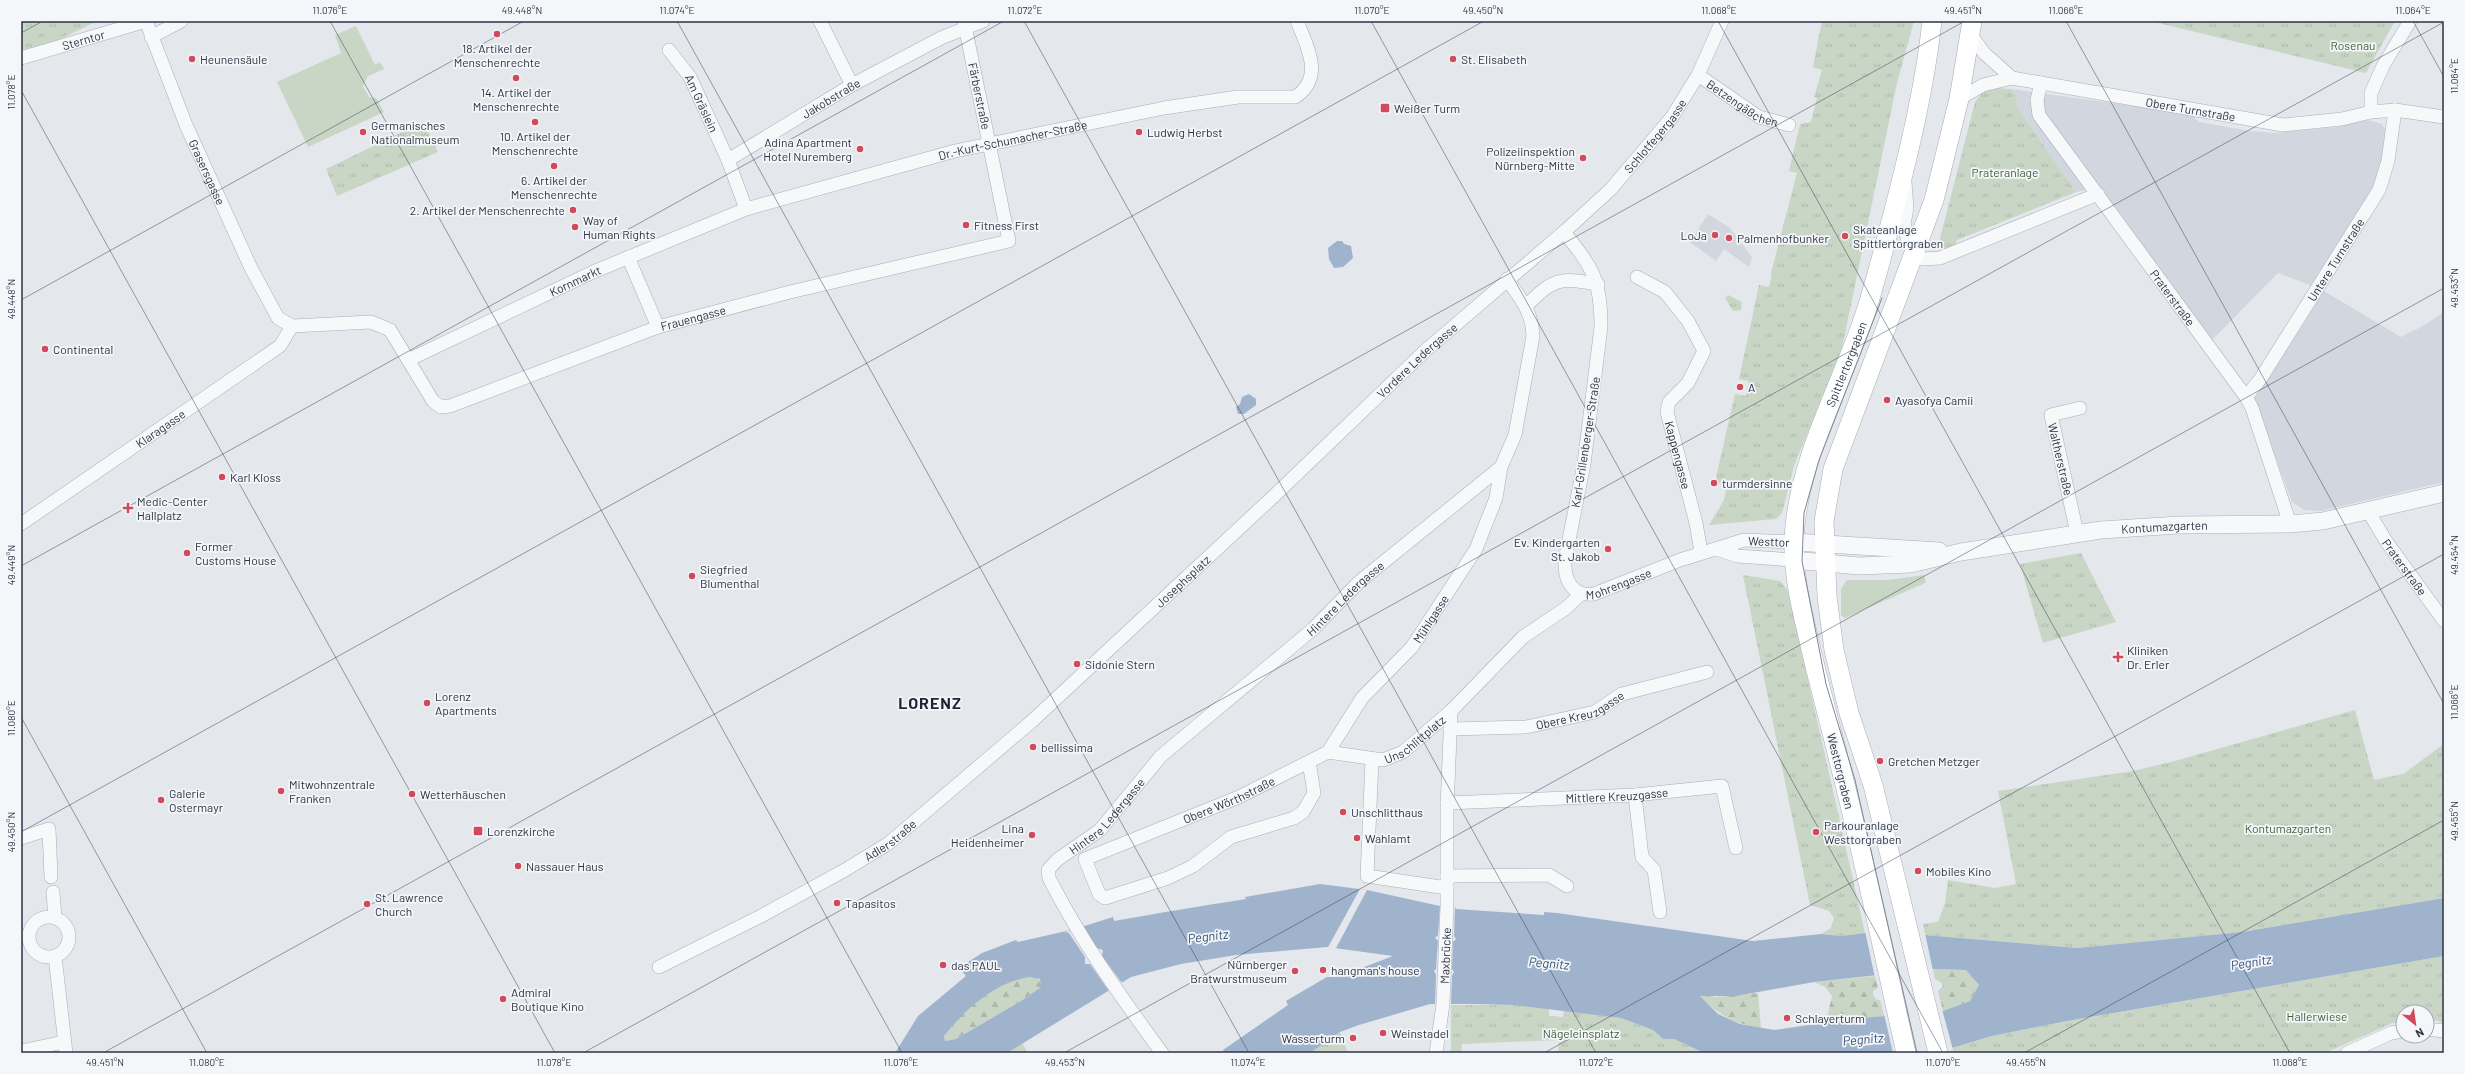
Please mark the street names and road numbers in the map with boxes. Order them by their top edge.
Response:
street label: Sterntor [60,26,107,52]
street label: Färberstraße [966,61,994,131]
street label: Am Gräslein [683,72,721,134]
street label: Jakobstraße [799,75,862,121]
street label: Betzengäßchen [1704,76,1780,129]
street label: Obere Turnstraße [2145,94,2237,124]
street label: Schlotfegergasse [1621,96,1689,175]
street label: Dr.-Kurt-Schumacher-Straße [937,117,1088,162]
street label: Grasersgasse [186,137,228,207]
street label: Untere Turnstraße [2304,216,2367,304]
street label: Kornmarkt [547,263,603,299]
street label: Praterstraße [2148,267,2198,328]
street label: Frauengasse [659,302,727,333]
street label: Vordere Ledergasse [1374,320,1460,401]
street label: Spittlertorgraben [1823,320,1869,409]
street label: Karl-Grillenberger-Straße [1568,376,1602,508]
street label: Klaragasse [133,406,188,450]
street label: Kappengasse [1663,419,1694,491]
street label: Waltherstraße [2046,421,2076,497]
street label: Kontumazgarten [2121,518,2208,536]
street label: Westtor [1748,533,1790,549]
street label: Praterstraße [2380,536,2430,598]
street label: Josephsplatz [1152,552,1213,610]
street label: Hintere Ledergasse [1304,558,1387,638]
street label: Mohrengasse [1585,565,1653,601]
street label: Mühlgasse [1410,592,1451,645]
street label: Obere Kreuzgasse [1534,688,1626,732]
street label: Unschlittplatz [1382,712,1448,766]
street label: Westtorgraben [1825,732,1857,810]
street label: Obere Wörthstraße [1181,773,1277,826]
street label: Hintere Ledergasse [1066,775,1147,857]
street label: Mittlere Kreuzgasse [1565,785,1669,805]
street label: Adlerstraße [862,816,919,864]
street label: Maxbrücke [1437,927,1453,984]

